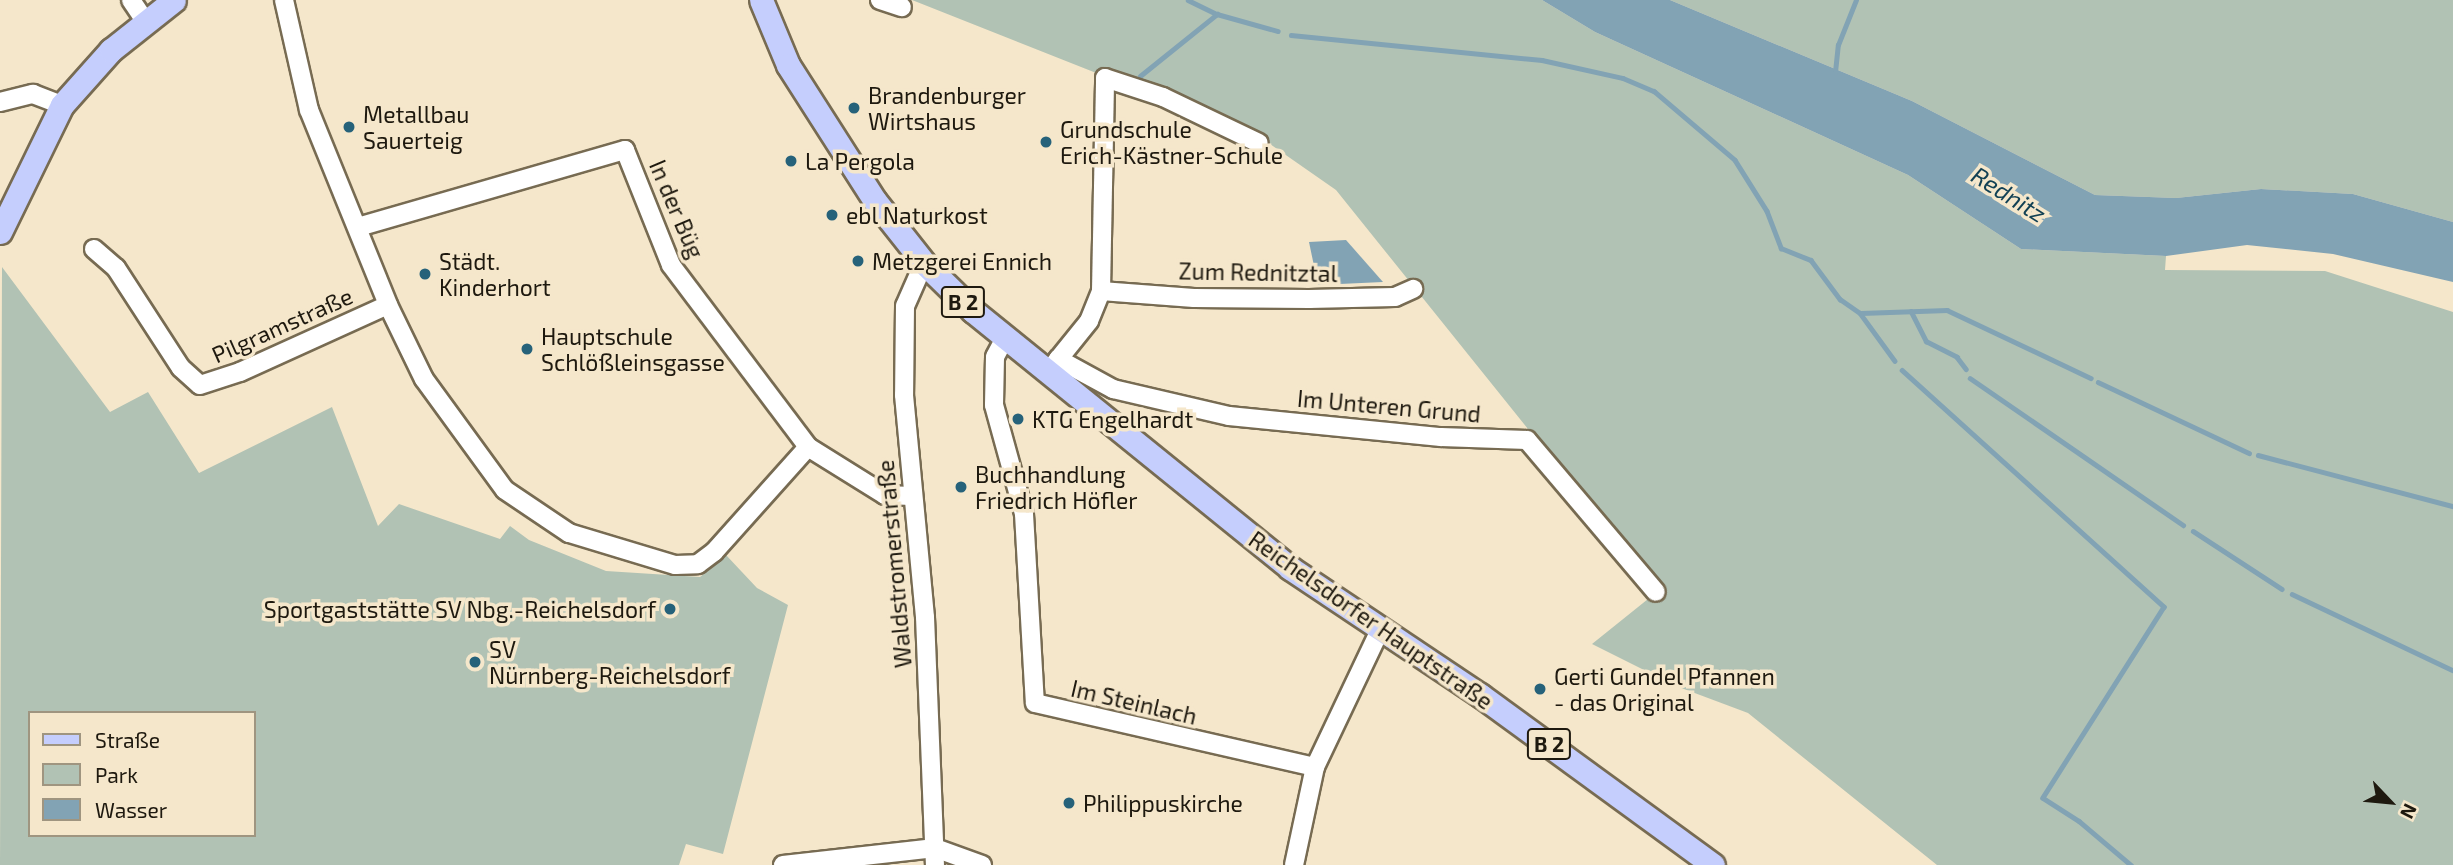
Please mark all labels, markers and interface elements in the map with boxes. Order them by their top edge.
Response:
place label: Brandenburger Wirtshaus [868,81,1026,135]
place label: Metallbau Sauerteig [363,100,469,154]
marker: Brandenburger Wirtshaus [846,100,862,116]
place label: Grundschule Erich-Kästner-Schule [1060,115,1283,169]
marker: Metallbau Sauerteig [341,119,357,135]
marker: Grundschule Erich-Kästner-Schule [1038,134,1054,150]
place label: La Pergola [805,147,915,175]
marker: La Pergola [783,153,799,169]
street label: In der Büg [644,155,710,263]
water label: Rednitz [1967,160,2051,228]
place label: ebl Naturkost [846,201,988,229]
marker: ebl Naturkost [824,207,840,223]
place label: Städt. Kinderhort [439,247,551,301]
place label: Metzgerei Ennich [872,247,1052,275]
marker: Metzgerei Ennich [850,253,866,269]
street label: Zum Rednitztal [1178,257,1338,287]
marker: Städt. Kinderhort [417,266,433,282]
street label: Pilgramstraße [207,282,357,368]
road number: B 2 [940,284,986,320]
place label: Hauptschule Schlößleinsgasse [541,322,725,376]
marker: Hauptschule Schlößleinsgasse [519,341,535,357]
street label: Im Unteren Grund [1296,384,1482,428]
place label: KTG Engelhardt [1032,405,1193,433]
marker: KTG Engelhardt [1010,411,1026,427]
street label: Waldstromerstraße [871,459,917,669]
place label: Buchhandlung Friedrich Höfler [975,460,1137,514]
marker: Buchhandlung Friedrich Höfler [953,479,969,495]
street label: Reichelsdorfer Hauptstraße [1244,525,1498,715]
place label: Sportgaststätte SV Nbg.-Reichelsdorf [263,595,656,623]
marker: Sportgaststätte SV Nbg.-Reichelsdorf [662,601,678,617]
place label: SV Nürnberg-Reichelsdorf [489,635,730,689]
marker: SV Nürnberg-Reichelsdorf [467,654,483,670]
place label: Gerti Gundel Pfannen - das Original [1554,662,1775,716]
street label: Im Steinlach [1068,674,1200,730]
marker: Gerti Gundel Pfannen - das Original [1532,681,1548,697]
legend [28,711,256,837]
road number: B 2 [1526,726,1572,762]
text: Straße [95,727,160,752]
text: Park [95,762,138,787]
north arrow [2355,767,2425,837]
place label: Philippuskirche [1083,789,1243,817]
marker: Philippuskirche [1061,795,1077,811]
text: Wasser [95,797,167,822]
text: N [2396,800,2423,823]

